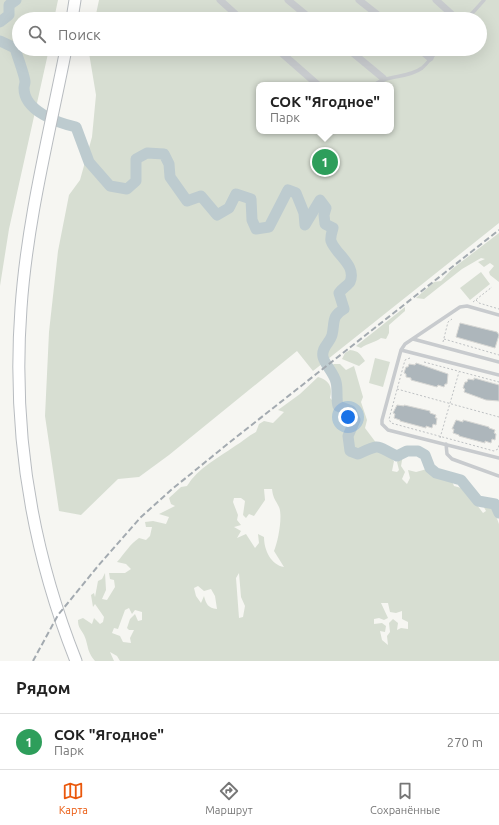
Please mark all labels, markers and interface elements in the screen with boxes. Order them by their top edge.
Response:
search box [12,12,487,56]
icon: search [26,23,48,45]
text: Поиск [58,26,101,43]
popup [256,82,394,134]
text: СОК "Ягодное" [270,93,380,110]
text: Парк [270,110,300,124]
pin: 1 [312,147,338,177]
your location [338,407,358,427]
text: Рядом [16,678,71,697]
text: СОК "Ягодное" [54,726,164,743]
text: 1 [25,735,33,749]
text: 270 m [447,735,483,749]
text: Парк [54,743,84,757]
tab: Карта [59,780,88,816]
tab: Маршрут [205,780,253,816]
tab: Сохранённые [370,780,440,816]

